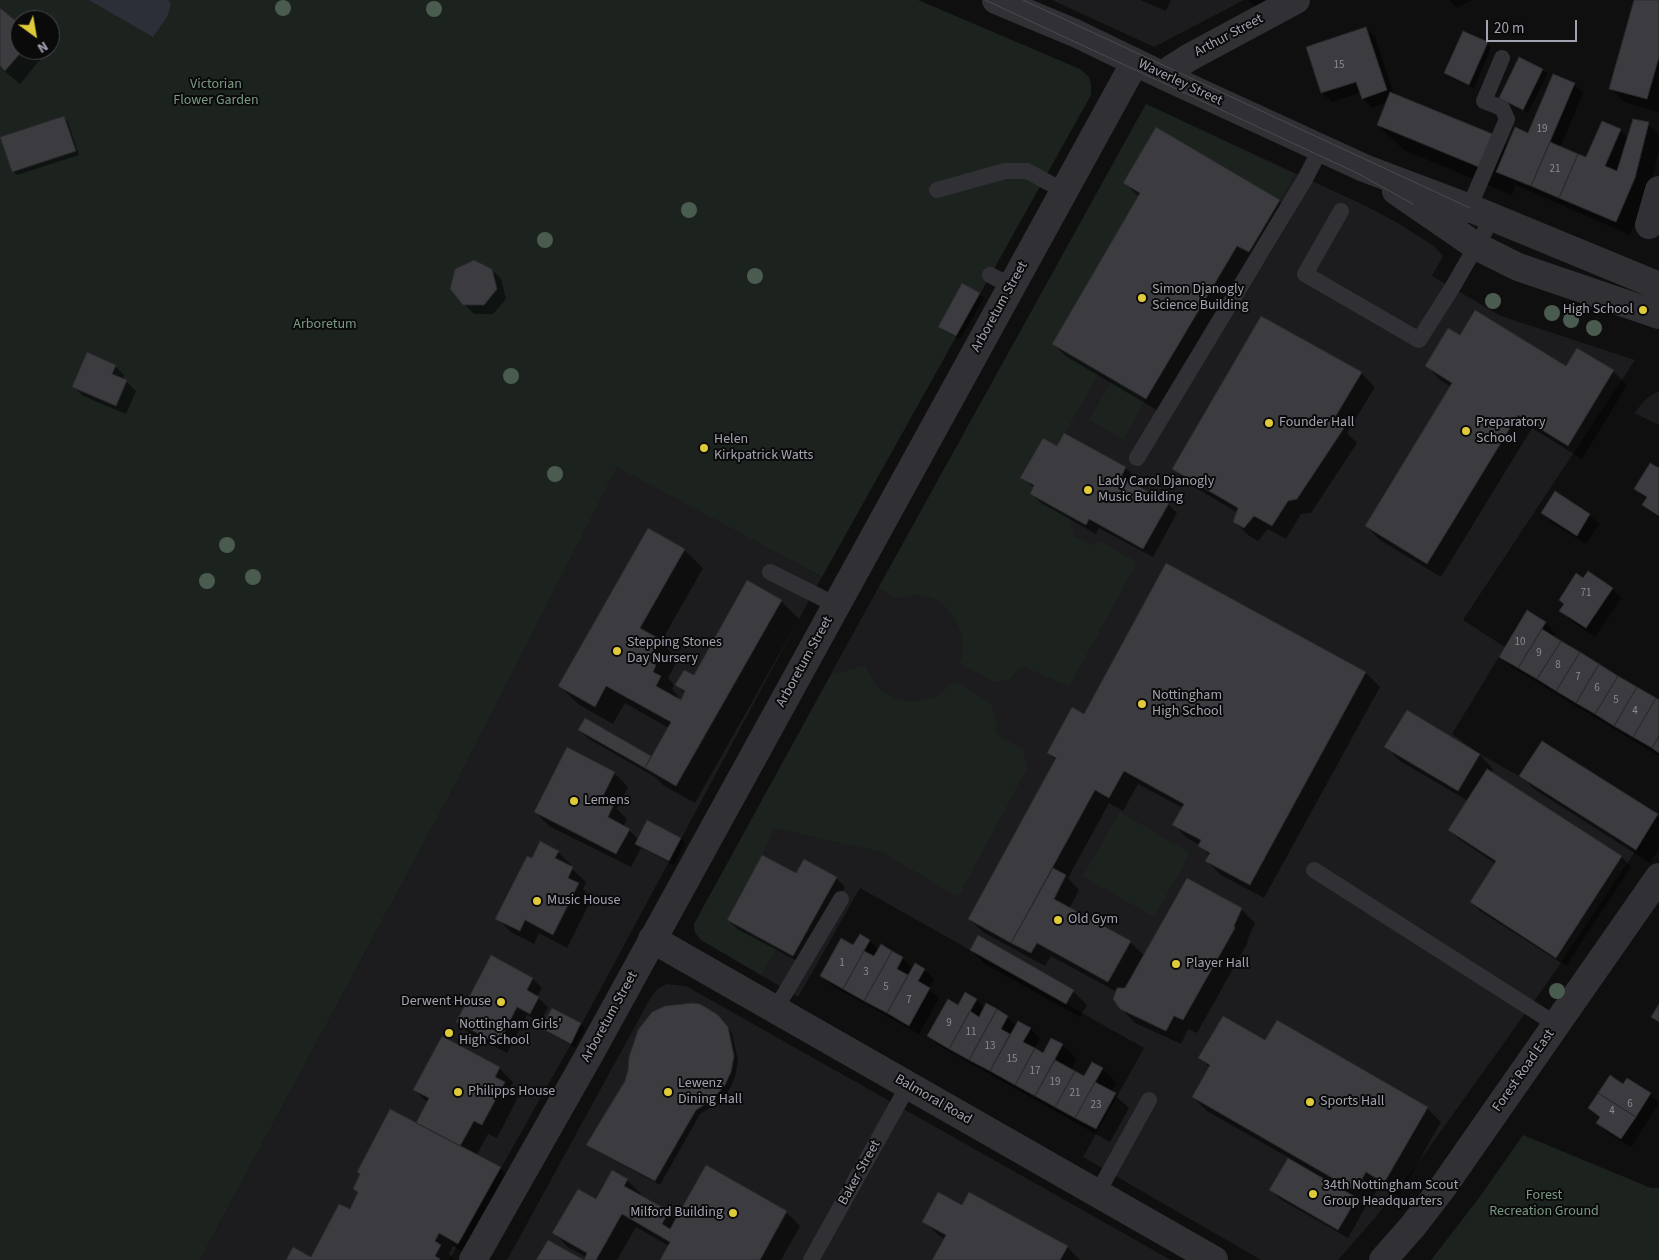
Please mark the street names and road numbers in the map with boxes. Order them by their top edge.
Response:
street label: Arthur Street [1192,11,1266,61]
street label: Waverley Street [1135,56,1225,110]
street label: Arboretum Street [968,259,1032,355]
street label: Arboretum Street [773,614,837,710]
street label: Arboretum Street [578,969,642,1065]
street label: Forest Road East [1489,1027,1559,1115]
street label: Balmoral Road [892,1071,974,1129]
street label: Baker Street [835,1138,885,1208]

